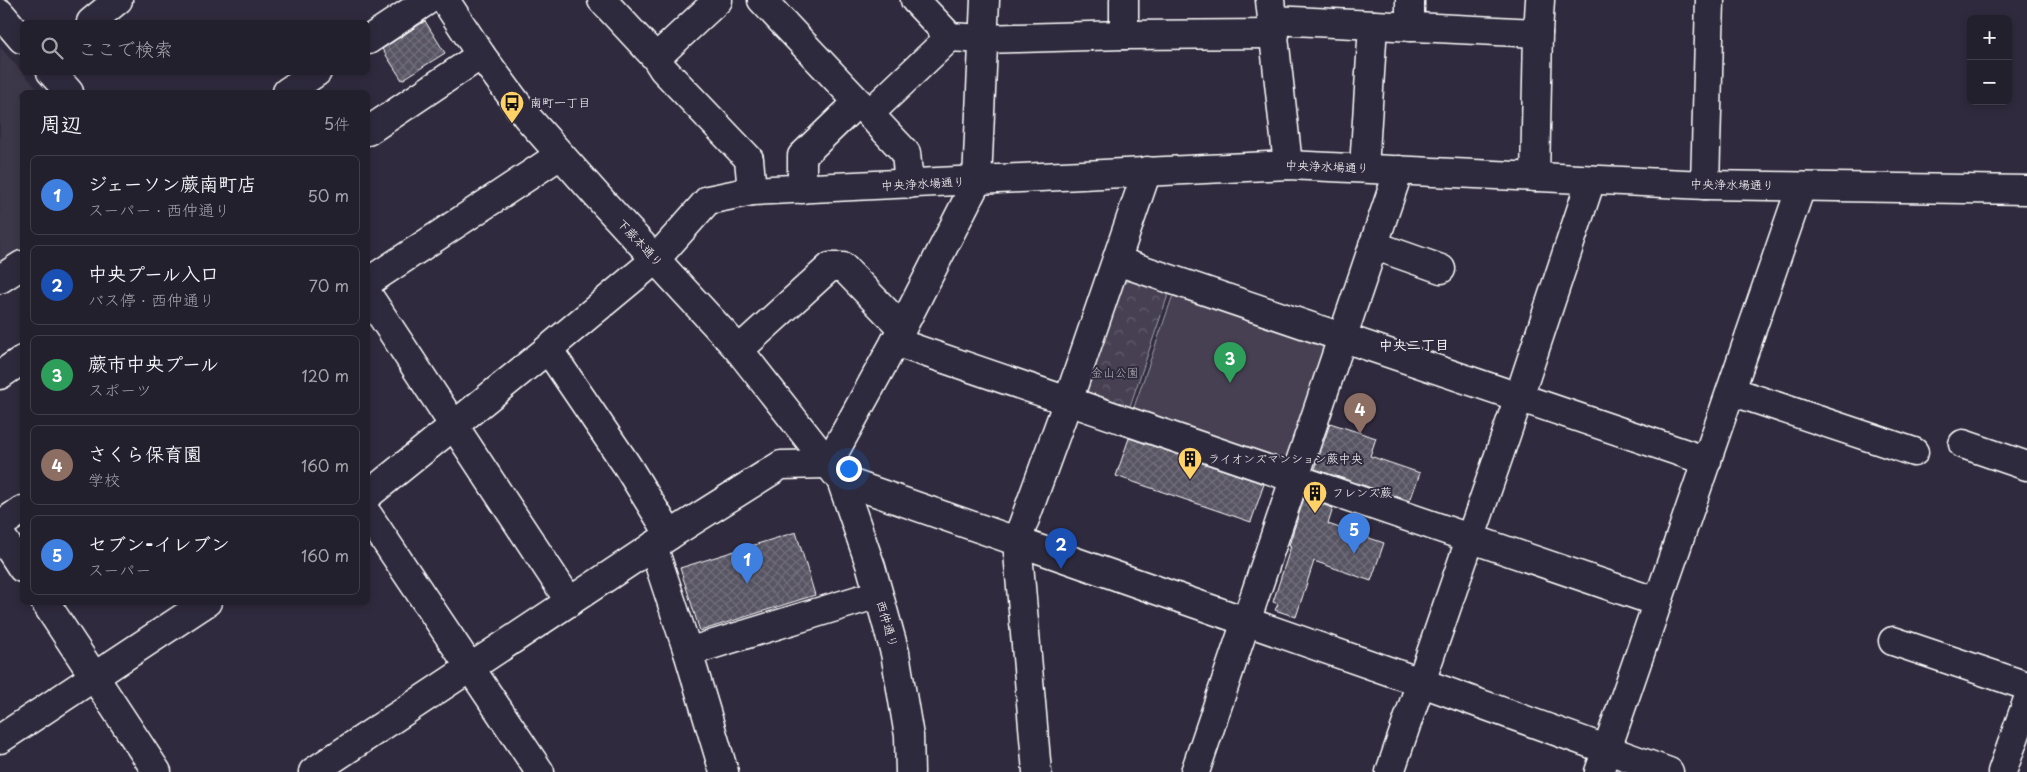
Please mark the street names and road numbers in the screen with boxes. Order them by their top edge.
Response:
street label: 中央浄水場通り [1285,156,1369,176]
street label: 中央浄水場通り [881,172,965,194]
street label: 中央浄水場通り [1690,174,1774,194]
street label: 下蕨本通り [614,214,668,270]
street label: 西仲通り [873,598,903,649]

